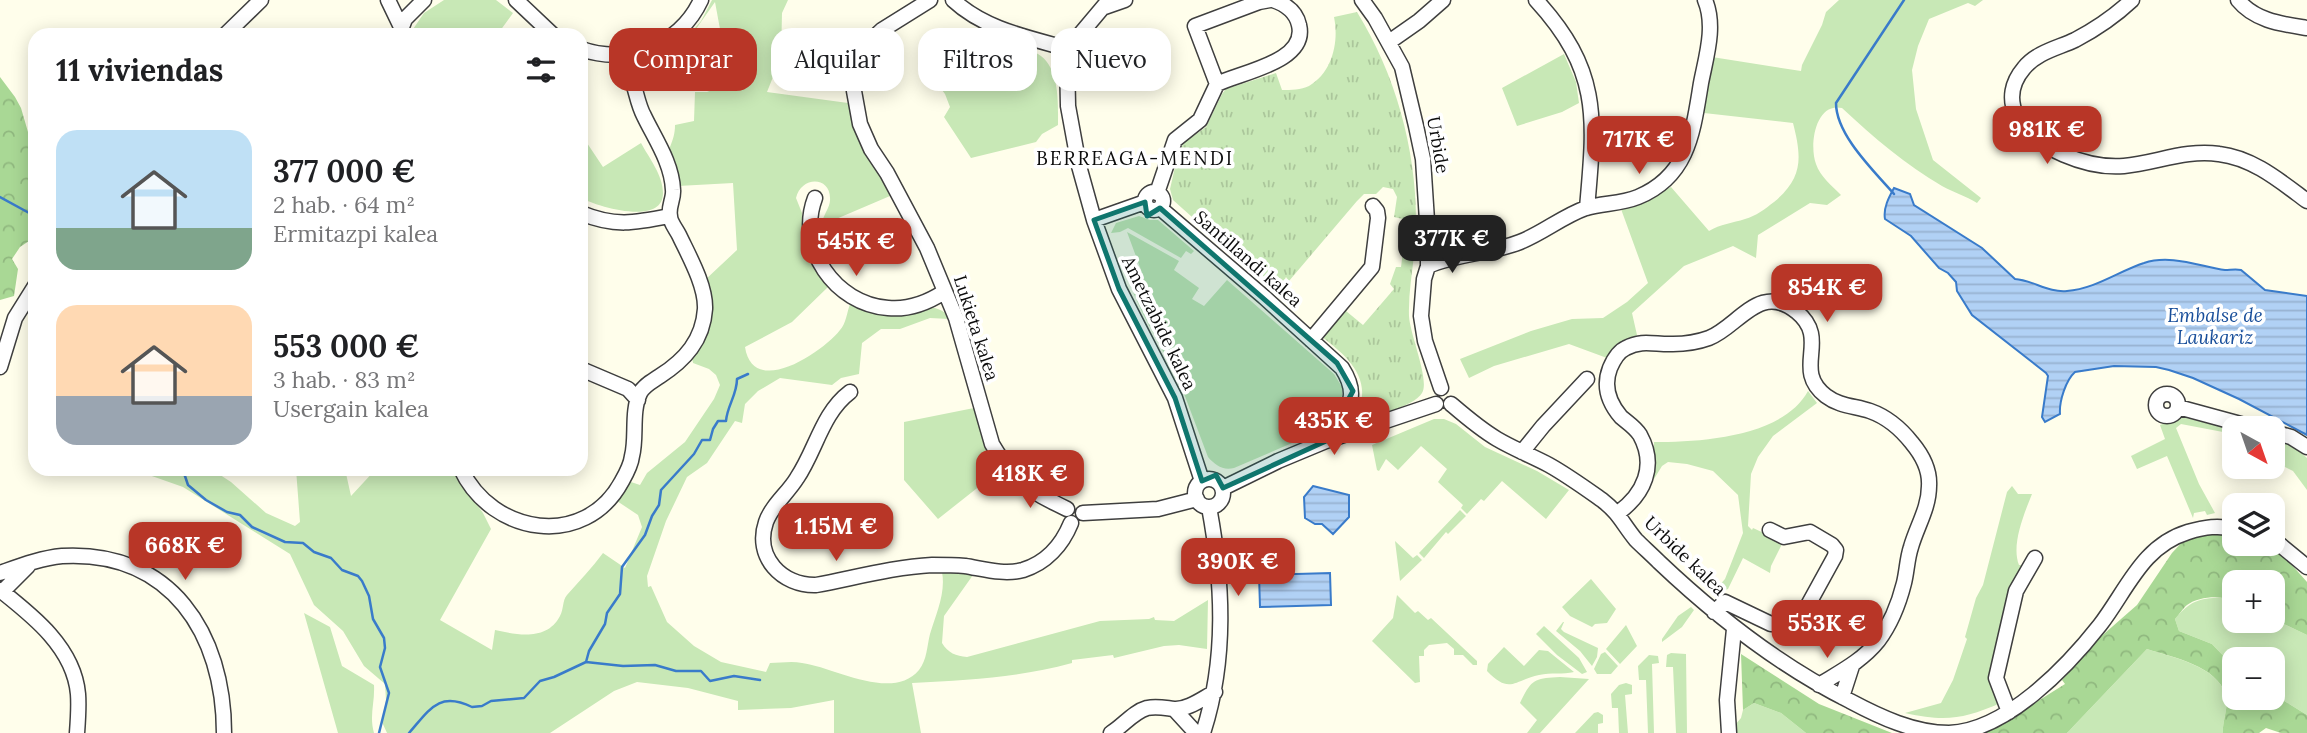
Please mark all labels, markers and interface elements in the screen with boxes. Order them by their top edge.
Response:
chip: Comprar [609,28,757,91]
chip: Alquilar [771,28,904,91]
chip: Filtros [918,28,1037,91]
chip: Nuevo [1051,28,1171,91]
text: 11 viviendas [56,51,223,89]
icon: filters [522,51,560,89]
pin: 981K € [1990,106,2104,166]
text: 981K € [2009,114,2085,143]
street label: Urbide [1422,115,1455,175]
pin: 717K € [1582,116,1696,176]
text: 717K € [1603,124,1675,153]
district label: BERREAGA-MENDI [1036,146,1234,170]
text: 377 000 € [273,152,416,190]
icon: home [112,158,196,242]
text: 2 hab. · 64 m² [273,190,415,219]
street label: Santillandi kalea [1190,205,1307,312]
pin: 377K € [1395,216,1509,275]
pin: 545K € [799,218,913,278]
text: Ermitazpi kalea [273,219,438,248]
text: 377K € [1414,223,1490,252]
text: 545K € [817,226,895,255]
street label: Ametzabide kalea [1117,251,1202,393]
pin: 854K € [1770,264,1884,324]
street label: Lukieta kalea [949,272,1004,383]
text: 854K € [1787,272,1867,301]
water label: Embalse de Laukariz [2167,303,2263,349]
text: 553 000 € [273,327,420,365]
icon: home [112,333,196,417]
text: 3 hab. · 83 m² [273,365,416,394]
text: Usergain kalea [273,394,429,423]
pin: 435K € [1277,398,1391,457]
text: 435K € [1295,405,1373,434]
north arrow [2222,416,2286,480]
map controls [2222,416,2285,710]
pin: 418K € [973,450,1087,510]
text: 418K € [992,458,1068,487]
button: layers [2222,493,2285,556]
pin: 1.15M € [771,504,901,563]
text: 1.15M € [794,511,878,540]
street label: Urbide kalea [1640,511,1731,600]
pin: 668K € [128,522,242,582]
text: 668K € [145,530,225,559]
pin: 390K € [1181,538,1295,598]
text: 390K € [1197,546,1279,575]
button: + [2222,570,2285,633]
pin: 553K € [1770,600,1884,660]
text: 553K € [1788,608,1866,637]
button: − [2222,647,2285,710]

